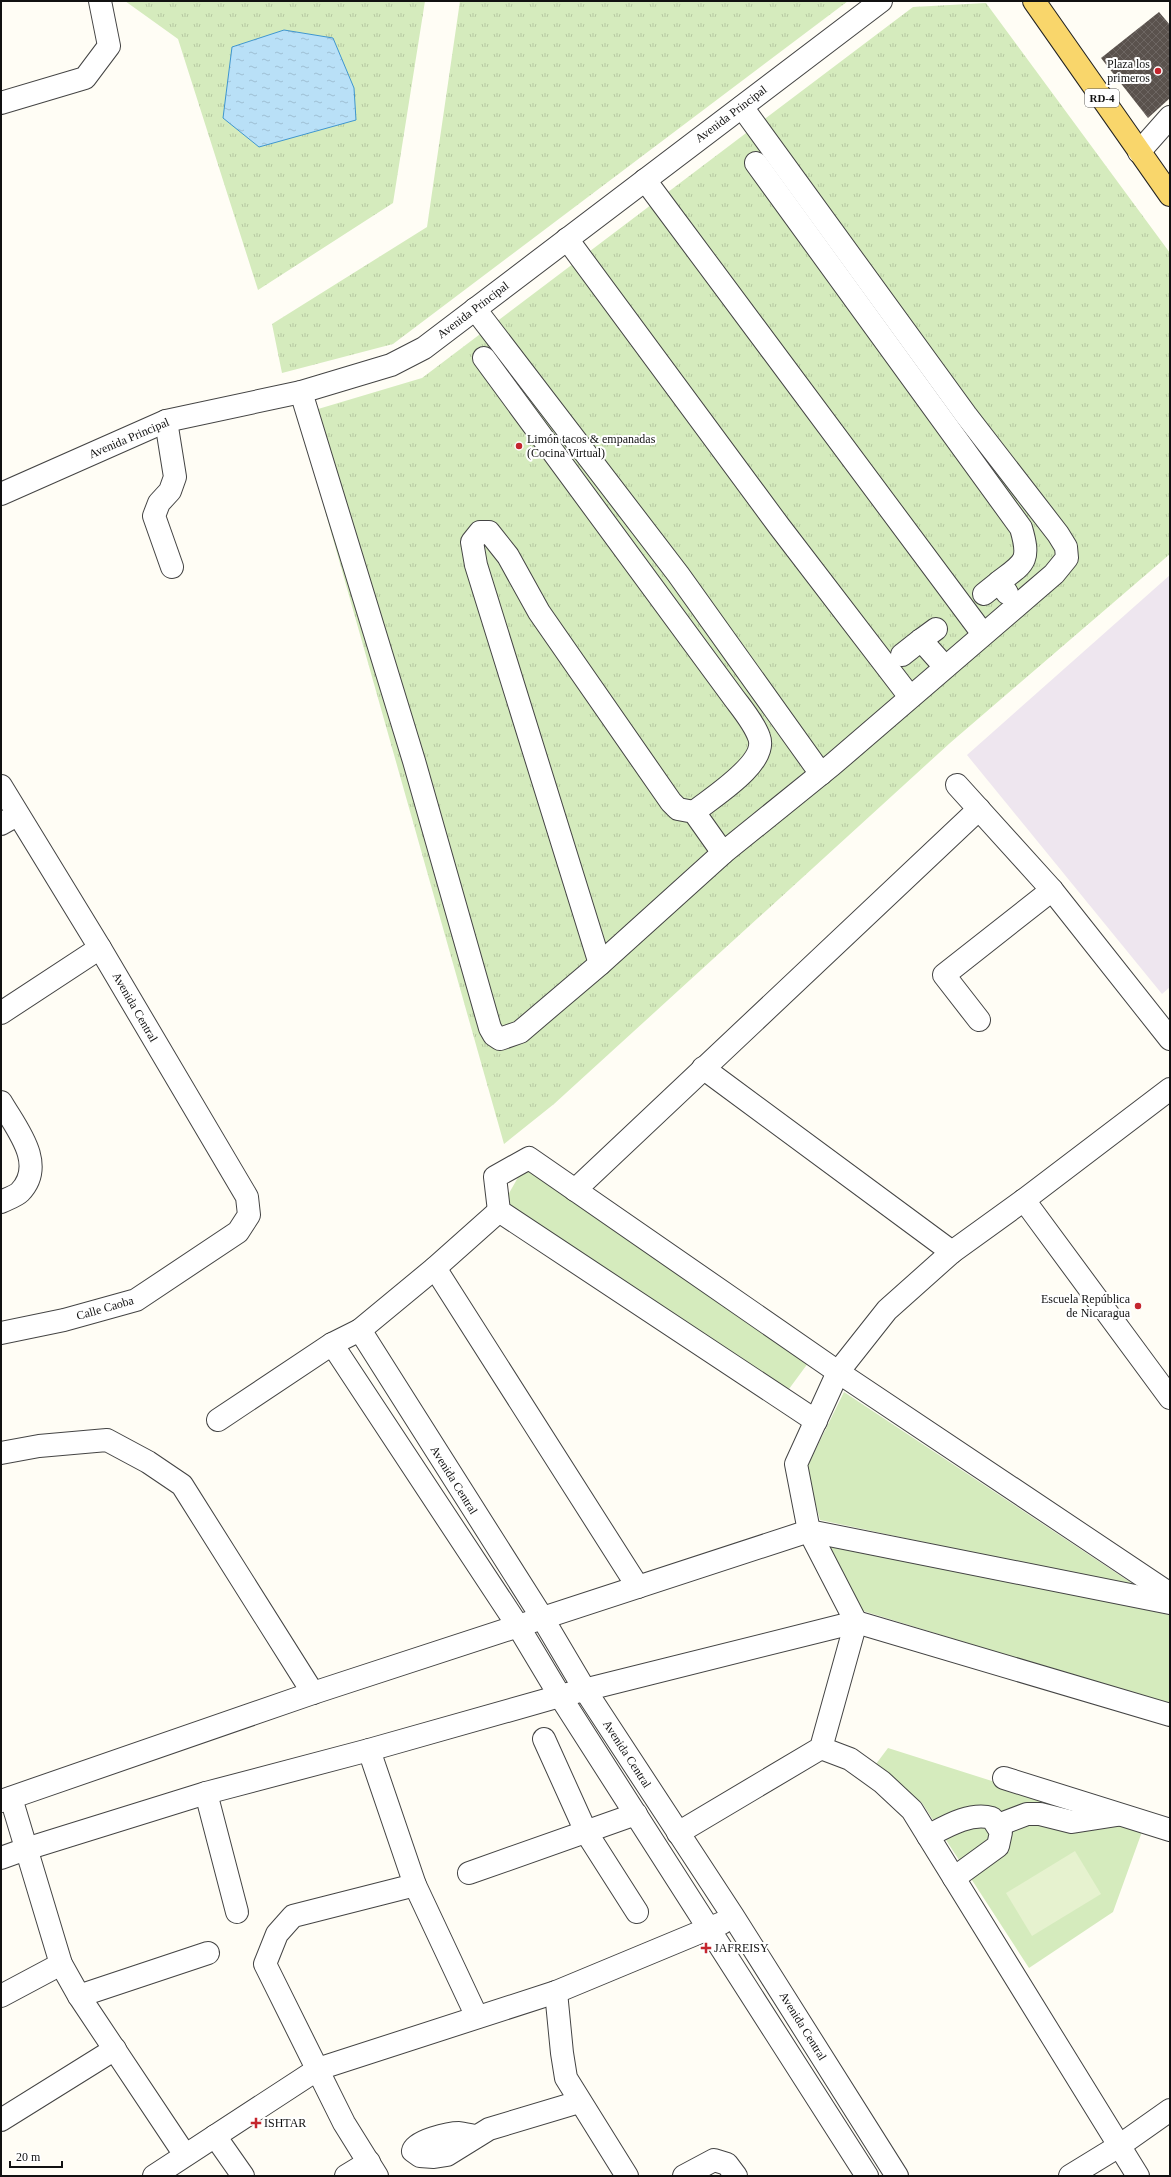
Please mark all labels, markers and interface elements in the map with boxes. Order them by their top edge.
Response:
place label: Plaza los primeros [1107,57,1150,85]
marker: Plaza los primeros [1153,66,1163,76]
street label: Avenida Principal [692,82,770,145]
road number: RD-4 [1085,89,1119,107]
street label: Avenida Principal [434,278,512,341]
street label: Avenida Principal [87,414,172,461]
place label: Limón tacos & empanadas (Cocina Virtual) [527,432,656,460]
marker: Limón tacos & empanadas (Cocina Virtual) [514,441,524,451]
street label: Avenida Central [109,970,161,1045]
place label: Escuela República de Nicaragua [1041,1292,1131,1320]
street label: Calle Caoba [75,1293,136,1323]
marker: Escuela República de Nicaragua [1133,1301,1143,1311]
street label: Avenida Central [427,1443,481,1517]
street label: Avenida Central [600,1717,654,1791]
place label: JAFREISY [714,1941,769,1955]
marker: JAFREISY [701,1943,711,1953]
street label: Avenida Central [776,1989,830,2063]
place label: ISHTAR [264,2116,306,2130]
marker: ISHTAR [251,2118,261,2128]
scale bar [10,2143,62,2169]
text: 20 m [16,2150,41,2164]

